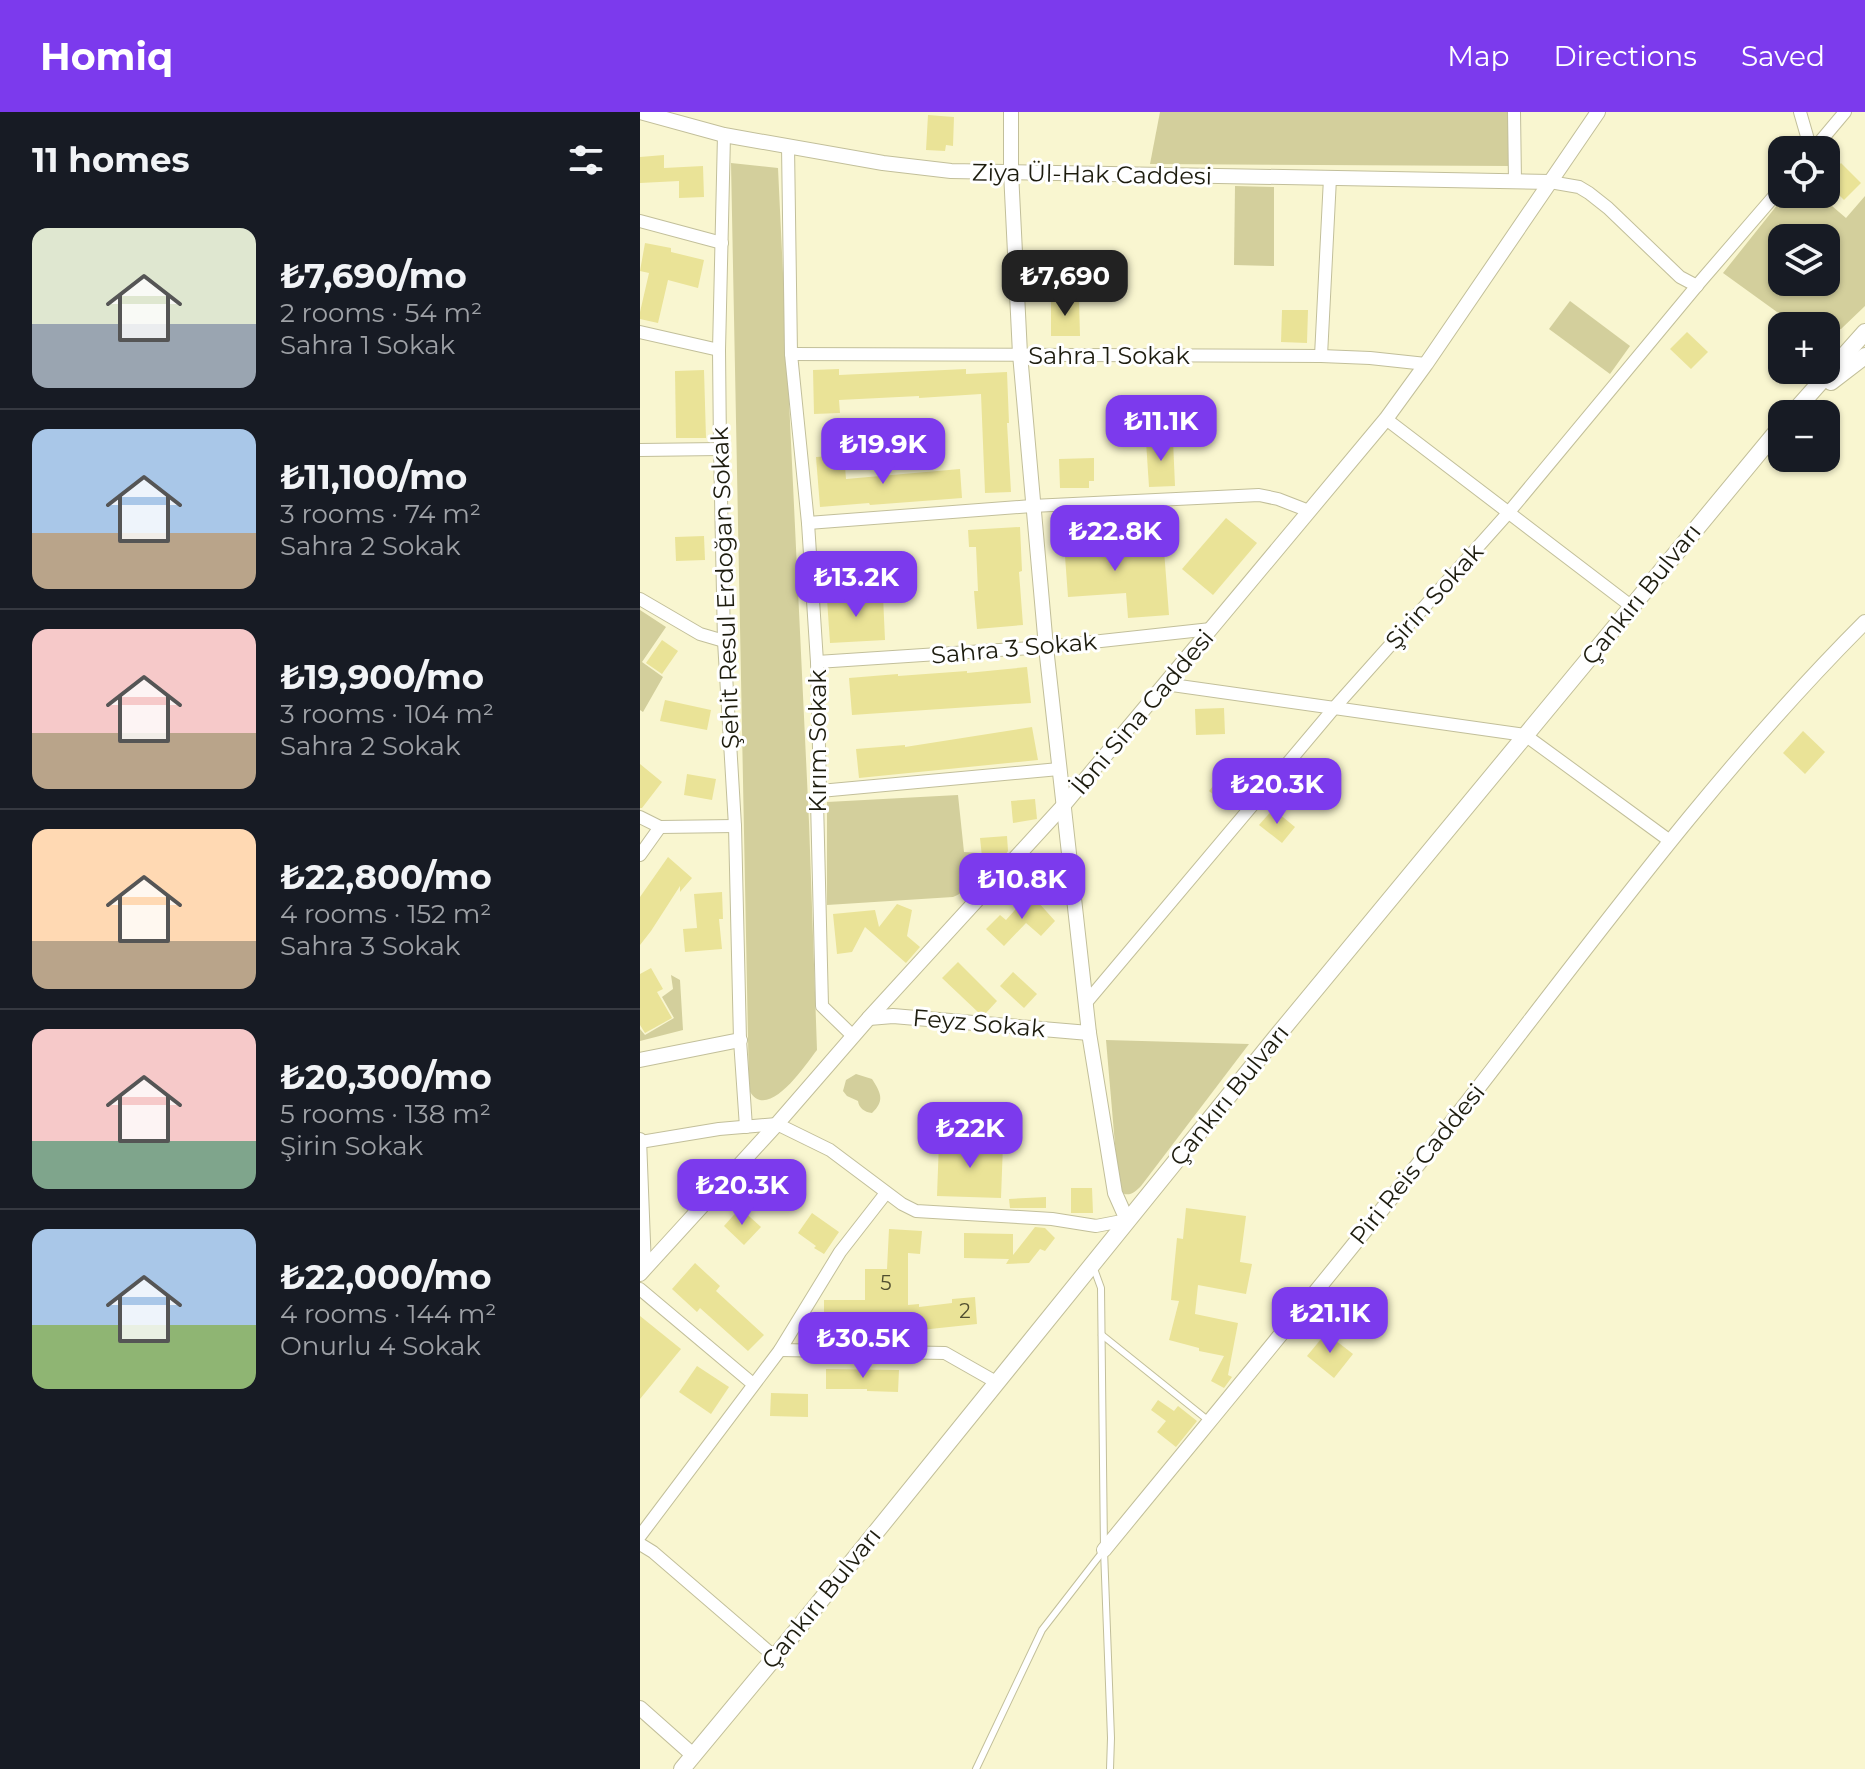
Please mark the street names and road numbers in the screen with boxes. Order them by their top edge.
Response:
street label: Ziya Ül-Hak Caddesi [972,157,1212,191]
street label: Sahra 1 Sokak [1028,341,1190,370]
street label: Şehit Resul Erdoğan Sokak [705,426,745,750]
street label: Çankırı Bulvarı [1575,518,1707,670]
street label: Şirin Sokak [1379,537,1489,655]
street label: İbni Sina Caddesi [1064,624,1220,800]
street label: Sahra 3 Sokak [930,626,1099,670]
street label: Kırım Sokak [803,669,832,813]
street label: Feyz Sokak [912,1003,1047,1043]
street label: Çankırı Bulvarı [1163,1019,1295,1171]
street label: Piri Reis Caddesi [1343,1078,1491,1250]
street label: Çankırı Bulvarı [755,1522,887,1674]

